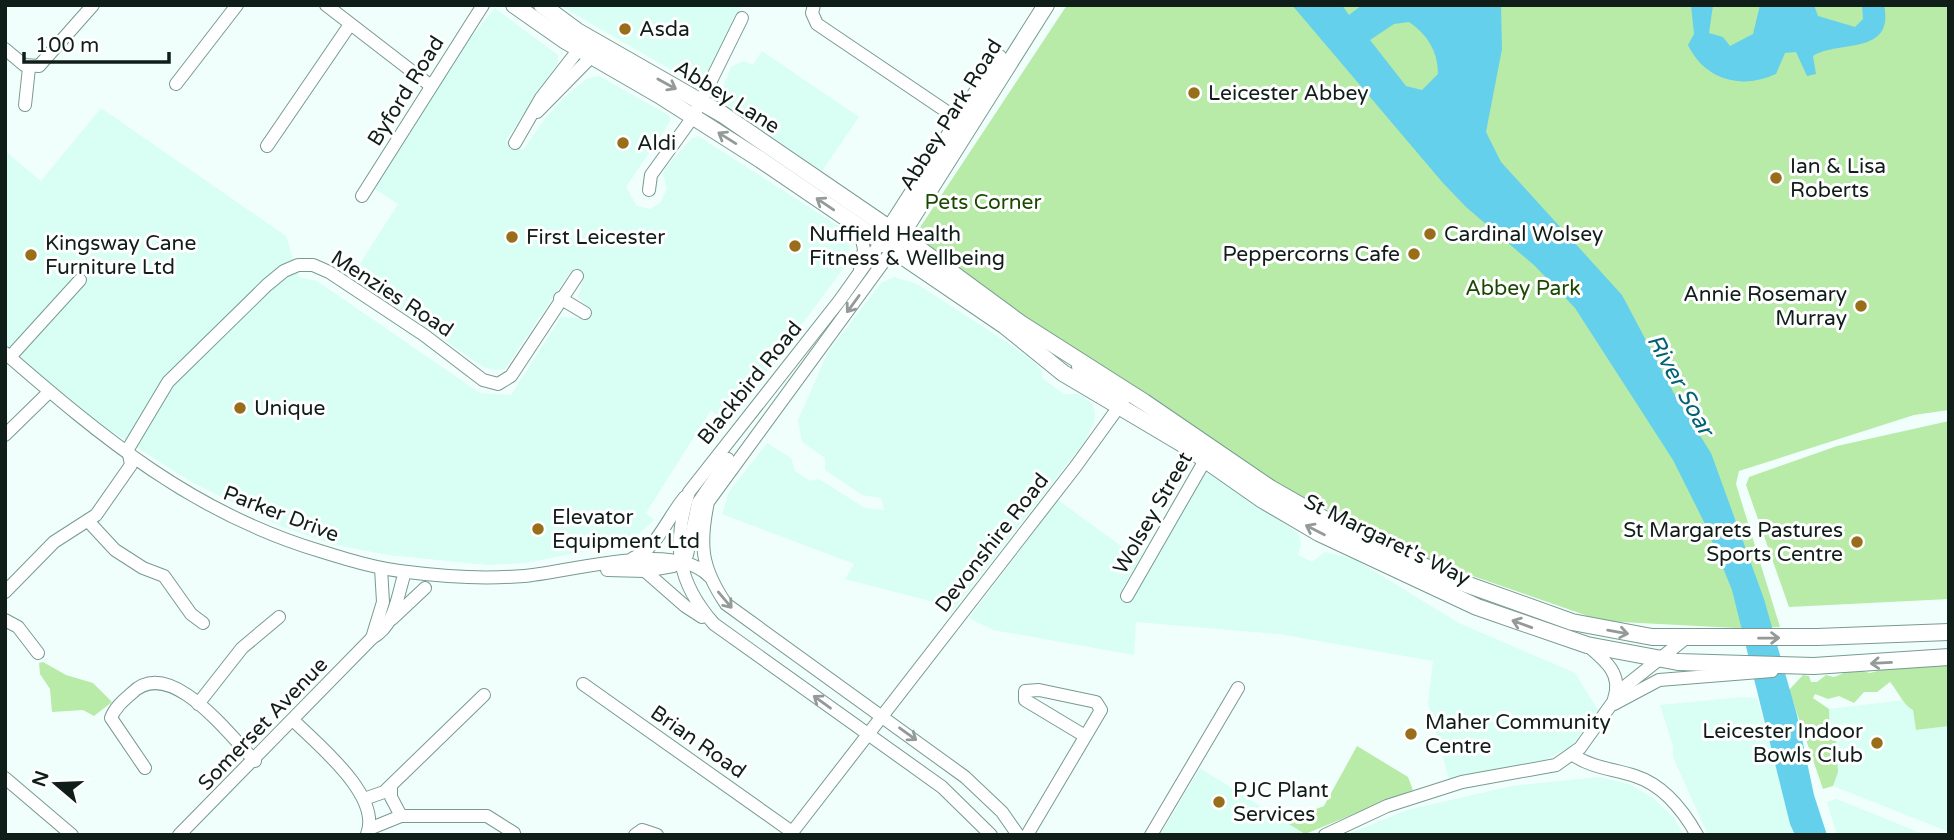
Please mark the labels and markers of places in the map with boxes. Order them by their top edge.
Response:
place label: Asda [639,17,690,42]
marker: Asda [617,21,633,37]
place label: Leicester Abbey [1208,81,1369,106]
marker: Leicester Abbey [1186,85,1202,101]
place label: Aldi [637,131,676,156]
marker: Aldi [615,135,631,151]
place label: Ian & Lisa Roberts [1790,154,1886,203]
marker: Ian & Lisa Roberts [1768,170,1784,186]
place label: Nuffield Health Fitness & Wellbeing [809,222,1005,271]
place label: Cardinal Wolsey [1444,222,1603,247]
place label: First Leicester [526,225,665,250]
marker: Cardinal Wolsey [1422,226,1438,242]
marker: First Leicester [504,229,520,245]
place label: Kingsway Cane Furniture Ltd [45,231,196,280]
marker: Nuffield Health Fitness & Wellbeing [787,238,803,254]
place label: Peppercorns Cafe [1223,242,1400,267]
marker: Peppercorns Cafe [1406,246,1422,262]
marker: Kingsway Cane Furniture Ltd [23,247,39,263]
place label: Annie Rosemary Murray [1683,282,1847,331]
marker: Annie Rosemary Murray [1853,298,1869,314]
place label: Unique [254,396,326,421]
marker: Unique [232,400,248,416]
place label: Elevator Equipment Ltd [552,505,700,554]
place label: St Margarets Pastures Sports Centre [1623,518,1843,567]
marker: Elevator Equipment Ltd [530,521,546,537]
marker: St Margarets Pastures Sports Centre [1849,534,1865,550]
place label: Maher Community Centre [1425,710,1611,759]
place label: Leicester Indoor Bowls Club [1702,719,1863,768]
marker: Maher Community Centre [1403,726,1419,742]
marker: Leicester Indoor Bowls Club [1869,735,1885,751]
place label: PJC Plant Services [1233,778,1329,827]
marker: PJC Plant Services [1211,794,1227,810]

